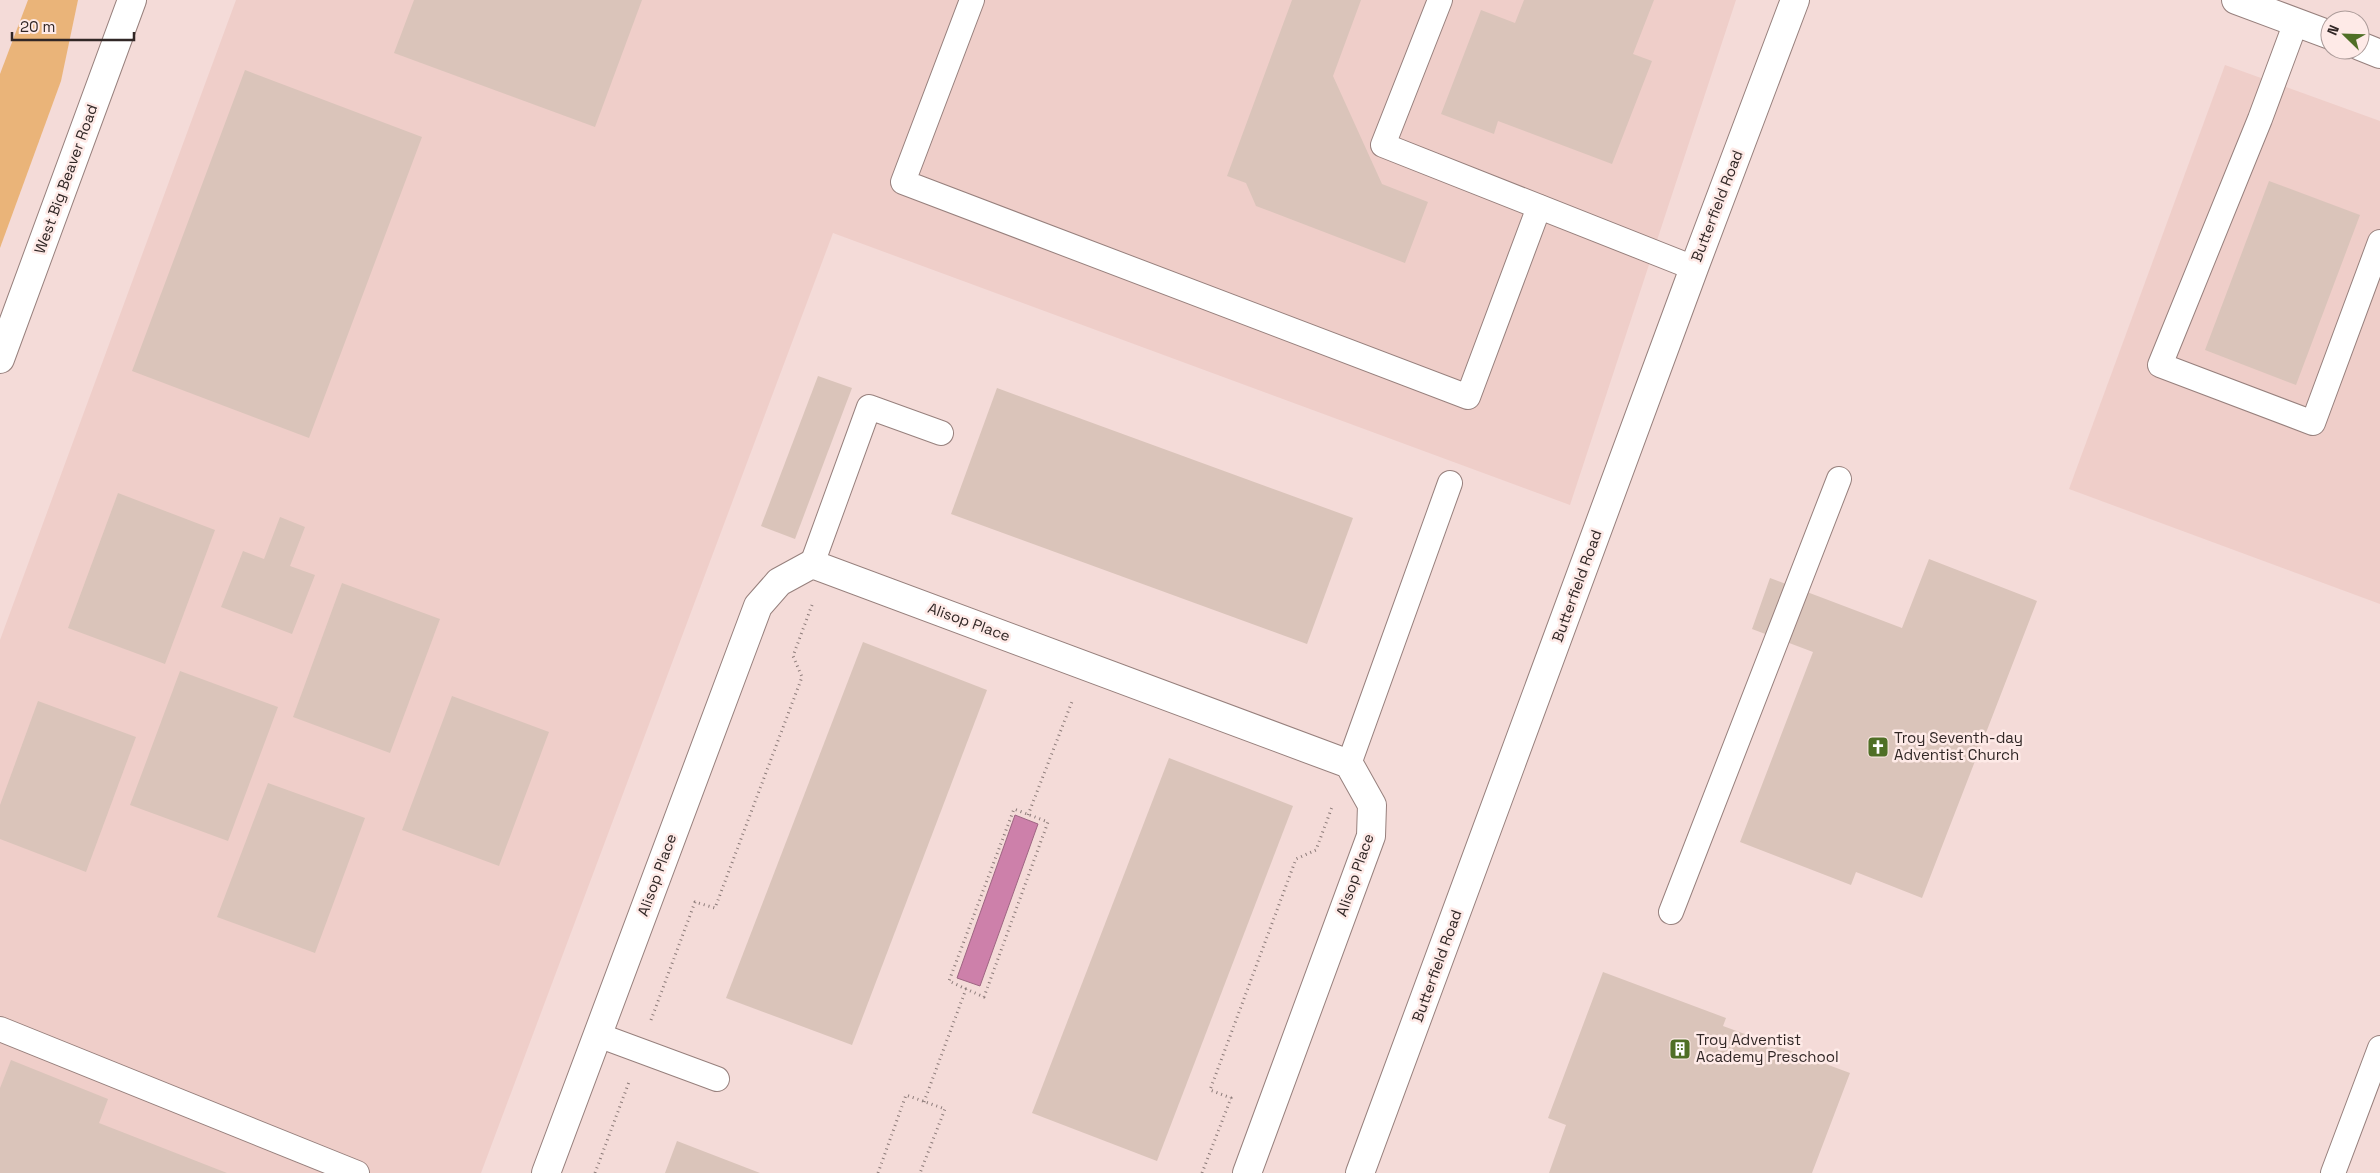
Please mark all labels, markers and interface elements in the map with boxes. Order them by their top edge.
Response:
scale bar [12,10,135,42]
north arrow [2320,10,2370,60]
text: 20 m [20,17,55,36]
text: N [2323,22,2343,38]
street label: West Big Beaver Road [30,102,101,256]
street label: Butterfield Road [1686,147,1747,264]
street label: Butterfield Road [1547,527,1606,645]
street label: Alisop Place [925,598,1013,645]
place label: Troy Seventh-day Adventist Church [1894,728,2023,764]
church icon: Troy Seventh-day Adventist Church [1866,735,1890,759]
street label: Alisop Place [633,831,680,919]
street label: Alisop Place [1331,831,1378,919]
street label: Butterfield Road [1407,907,1466,1025]
place label: Troy Adventist Academy Preschool [1696,1030,1839,1066]
building icon: Troy Adventist Academy Preschool [1668,1037,1692,1061]

